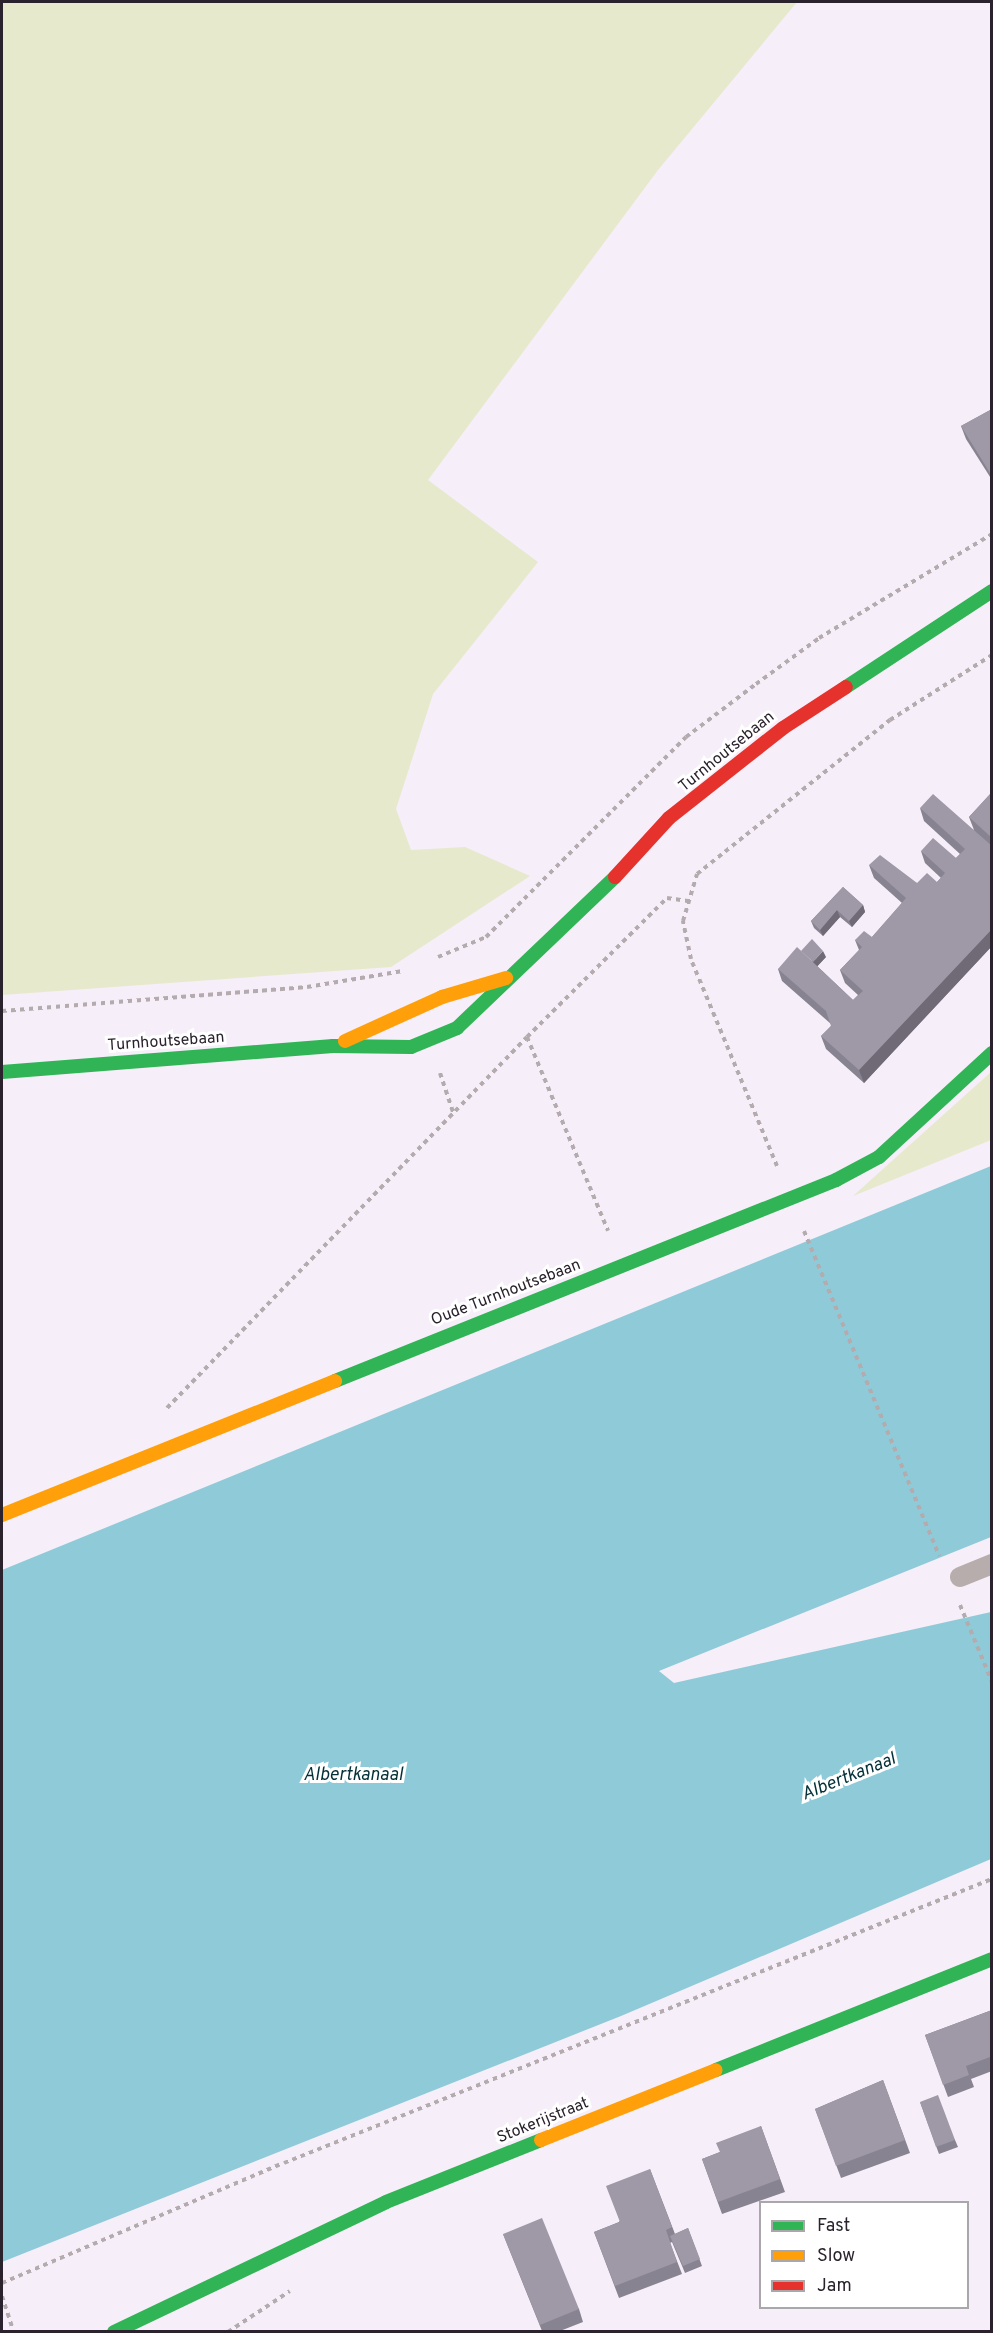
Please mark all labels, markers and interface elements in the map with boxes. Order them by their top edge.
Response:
street label: Turnhoutsebaan [675,708,779,796]
street label: Turnhoutsebaan [107,1028,225,1056]
street label: Oude Turnhoutsebaan [428,1255,584,1331]
water label: Albertkanaal [799,1749,899,1807]
water label: Albertkanaal [303,1765,403,1787]
street label: Stokerijstraat [494,2094,592,2148]
legend [759,2201,969,2309]
text: Fast [817,2215,850,2238]
text: Slow [817,2245,855,2268]
text: Jam [817,2275,852,2298]

